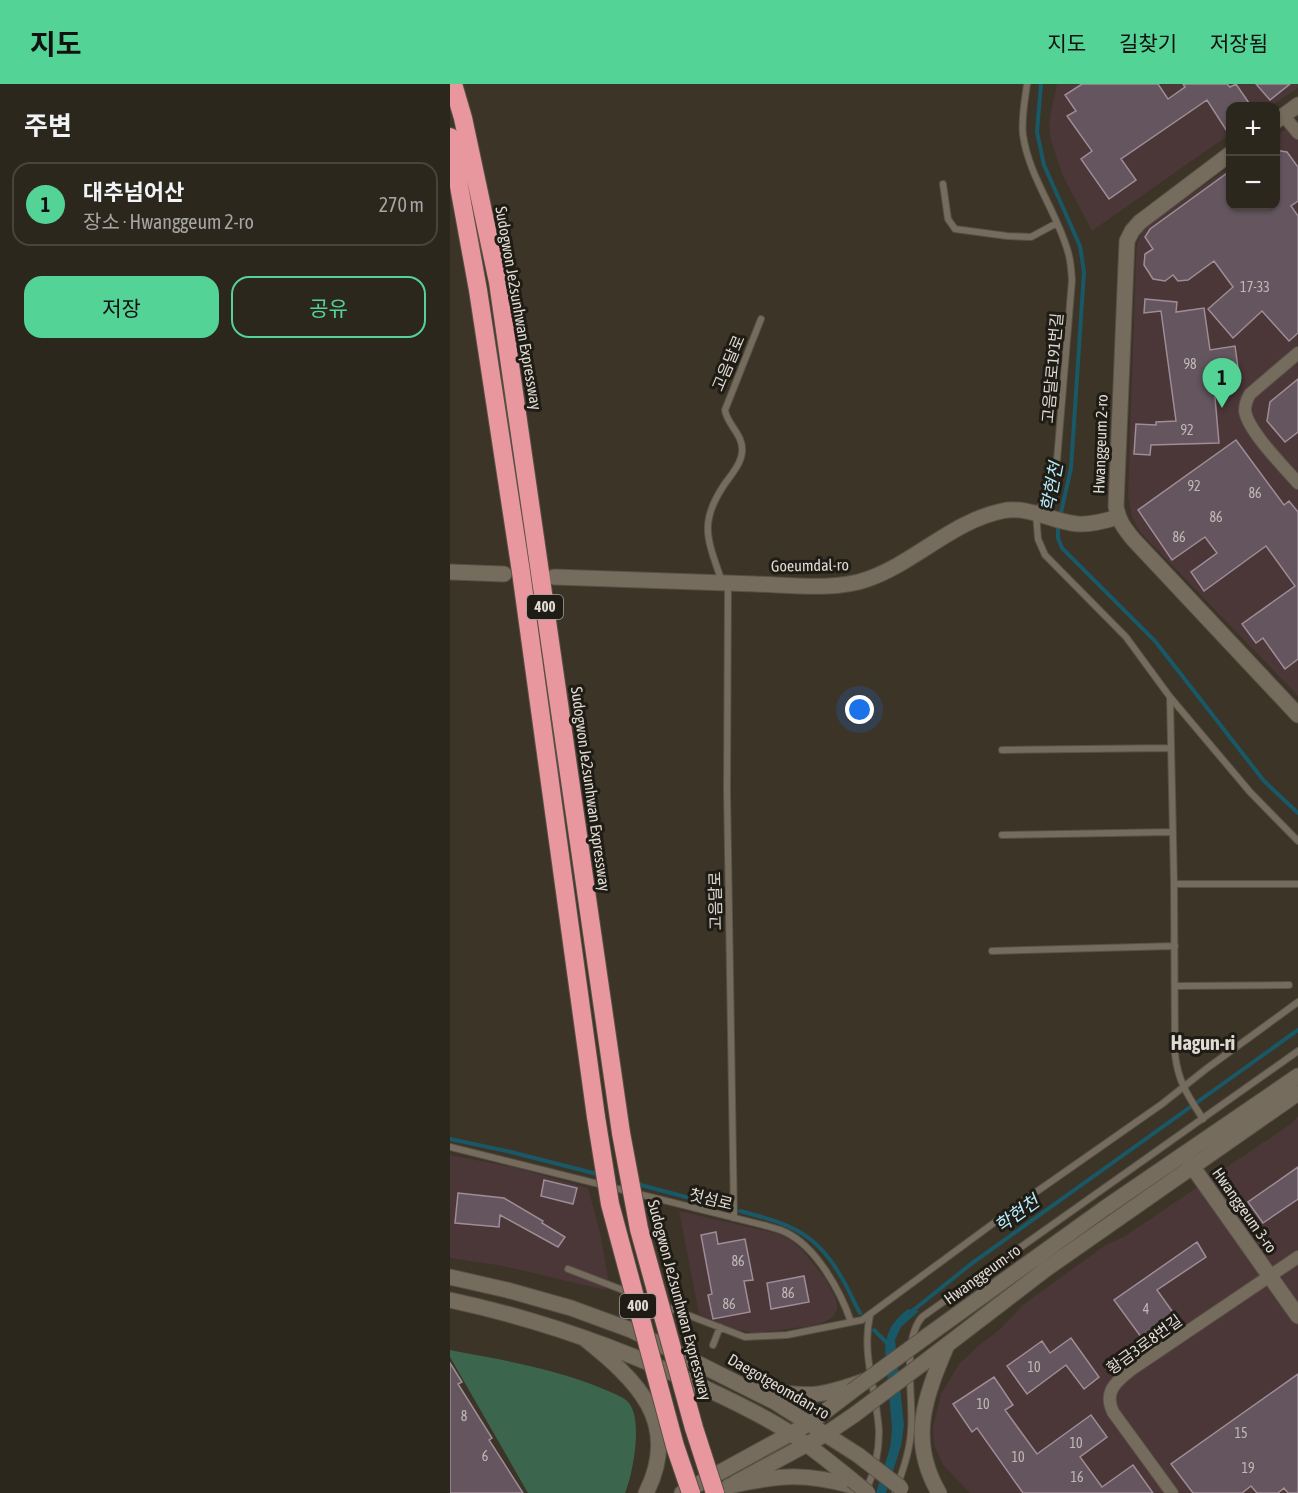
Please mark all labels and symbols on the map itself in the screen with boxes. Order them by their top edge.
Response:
street label: Sudogwon Je2sunhwan Expressway [491,205,546,412]
house number: 17-33 [1240,279,1270,295]
street label: 고음달로191번길 [1038,312,1066,424]
street label: 고음달로 [708,332,748,394]
house number: 98 [1183,356,1197,372]
pin: 1 [1202,358,1242,408]
street label: Hwanggeum 2-ro [1089,394,1112,494]
house number: 92 [1180,422,1194,438]
water label: 학현천 [1036,458,1067,513]
house number: 92 [1187,478,1201,494]
house number: 86 [1248,485,1262,501]
house number: 86 [1209,509,1223,525]
house number: 86 [1172,529,1186,545]
street label: Goeumdal-ro [771,555,849,575]
road number: 400 [527,595,563,619]
street label: Sudogwon Je2sunhwan Expressway [567,686,614,893]
your location [845,695,874,724]
street label: 고음달로 [705,871,725,931]
district label: Hagun-ri [1171,1031,1235,1054]
street label: Hwanggeum 3-ro [1208,1164,1281,1256]
street label: 첫섬로 [687,1185,735,1213]
water label: 학현천 [990,1189,1045,1237]
street label: Sudogwon Je2sunhwan Expressway [644,1198,716,1403]
street label: Hwanggeum-ro [940,1240,1024,1308]
house number: 86 [731,1253,745,1269]
house number: 86 [781,1285,795,1301]
road number: 400 [620,1294,656,1318]
house number: 86 [722,1296,736,1312]
house number: 4 [1143,1301,1150,1317]
street label: 황금3로8번길 [1103,1311,1185,1377]
street label: Daegotgeomdan-ro [725,1350,833,1423]
house number: 10 [1027,1359,1041,1375]
house number: 10 [976,1396,990,1412]
house number: 8 [461,1408,468,1424]
house number: 15 [1234,1425,1248,1441]
house number: 10 [1069,1435,1083,1451]
house number: 6 [482,1448,489,1464]
house number: 10 [1011,1449,1025,1465]
house number: 19 [1241,1460,1255,1476]
house number: 16 [1070,1469,1084,1485]

